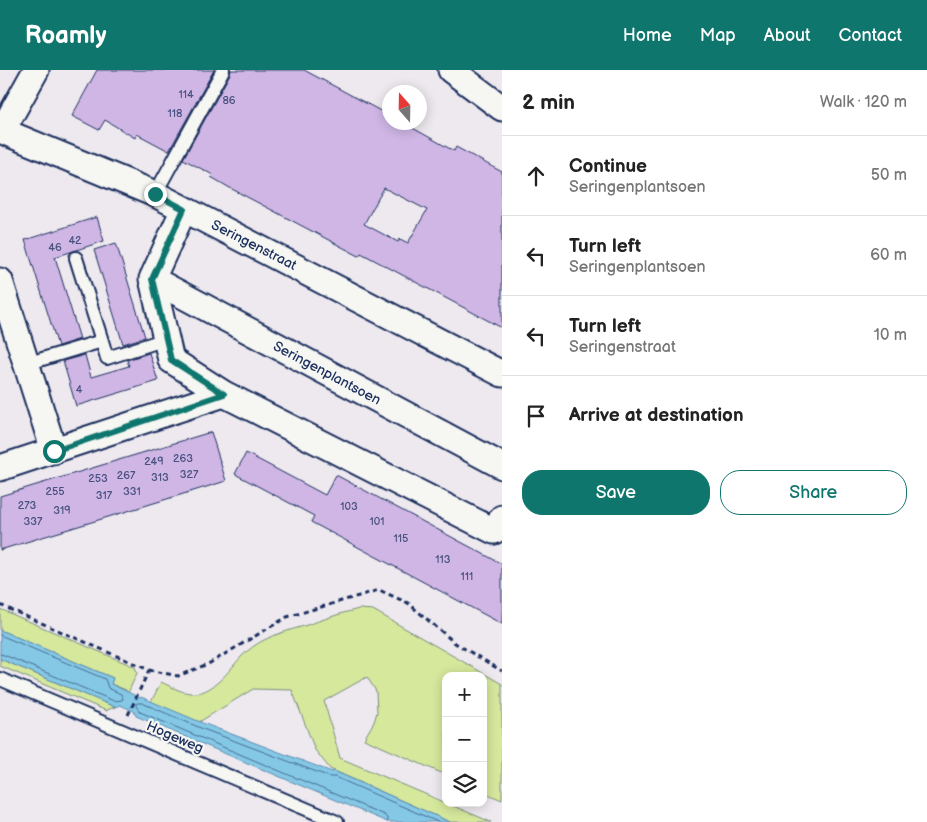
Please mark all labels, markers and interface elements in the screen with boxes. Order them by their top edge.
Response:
text: Roamly [25,21,106,50]
text: Home [623,25,672,46]
text: Map [700,25,736,46]
text: About [764,25,811,46]
text: Contact [839,25,902,46]
north arrow [382,85,427,130]
house number: 114 [178,88,194,101]
text: 2 min [522,90,575,115]
text: Walk · 120 m [820,93,907,112]
house number: 86 [222,94,236,107]
house number: 118 [168,107,182,120]
text: Continue [569,155,647,178]
icon: ahead [522,162,550,190]
text: 50 m [871,166,907,185]
text: Seringenplantsoen [569,178,706,197]
route end [144,183,167,206]
street label: Seringenstraat [209,216,300,274]
house number: 42 [68,234,82,247]
text: Turn left [569,235,641,258]
house number: 46 [48,241,62,254]
icon: left [522,242,550,270]
text: 60 m [870,246,907,265]
text: Seringenplantsoen [569,258,706,277]
text: Turn left [569,315,641,338]
icon: left [522,322,550,350]
text: 10 m [874,326,907,345]
street label: Seringenplantsoen [270,337,384,409]
text: Seringenstraat [569,338,676,357]
house number: 4 [76,383,83,396]
icon: arrive [522,402,550,430]
text: Arrive at destination [569,404,744,427]
route start [43,440,66,463]
house number: 263 [173,452,193,465]
house number: 249 [144,455,164,468]
house number: 327 [180,468,199,481]
house number: 267 [117,469,136,482]
button: Save [522,470,710,515]
button: Share [720,470,907,515]
house number: 313 [151,471,169,484]
house number: 253 [88,472,108,485]
house number: 255 [45,485,65,498]
house number: 331 [123,485,141,498]
house number: 317 [96,489,113,502]
house number: 273 [18,499,37,512]
house number: 103 [340,500,358,513]
house number: 319 [53,504,71,517]
house number: 337 [24,515,43,528]
house number: 101 [370,515,384,528]
house number: 115 [394,532,408,545]
house number: 113 [435,553,451,566]
house number: 111 [461,570,473,583]
map controls [442,672,487,807]
button: + [442,672,487,717]
street label: Hogeweg [144,717,206,757]
button: − [442,717,487,762]
button: layers [442,762,487,807]

